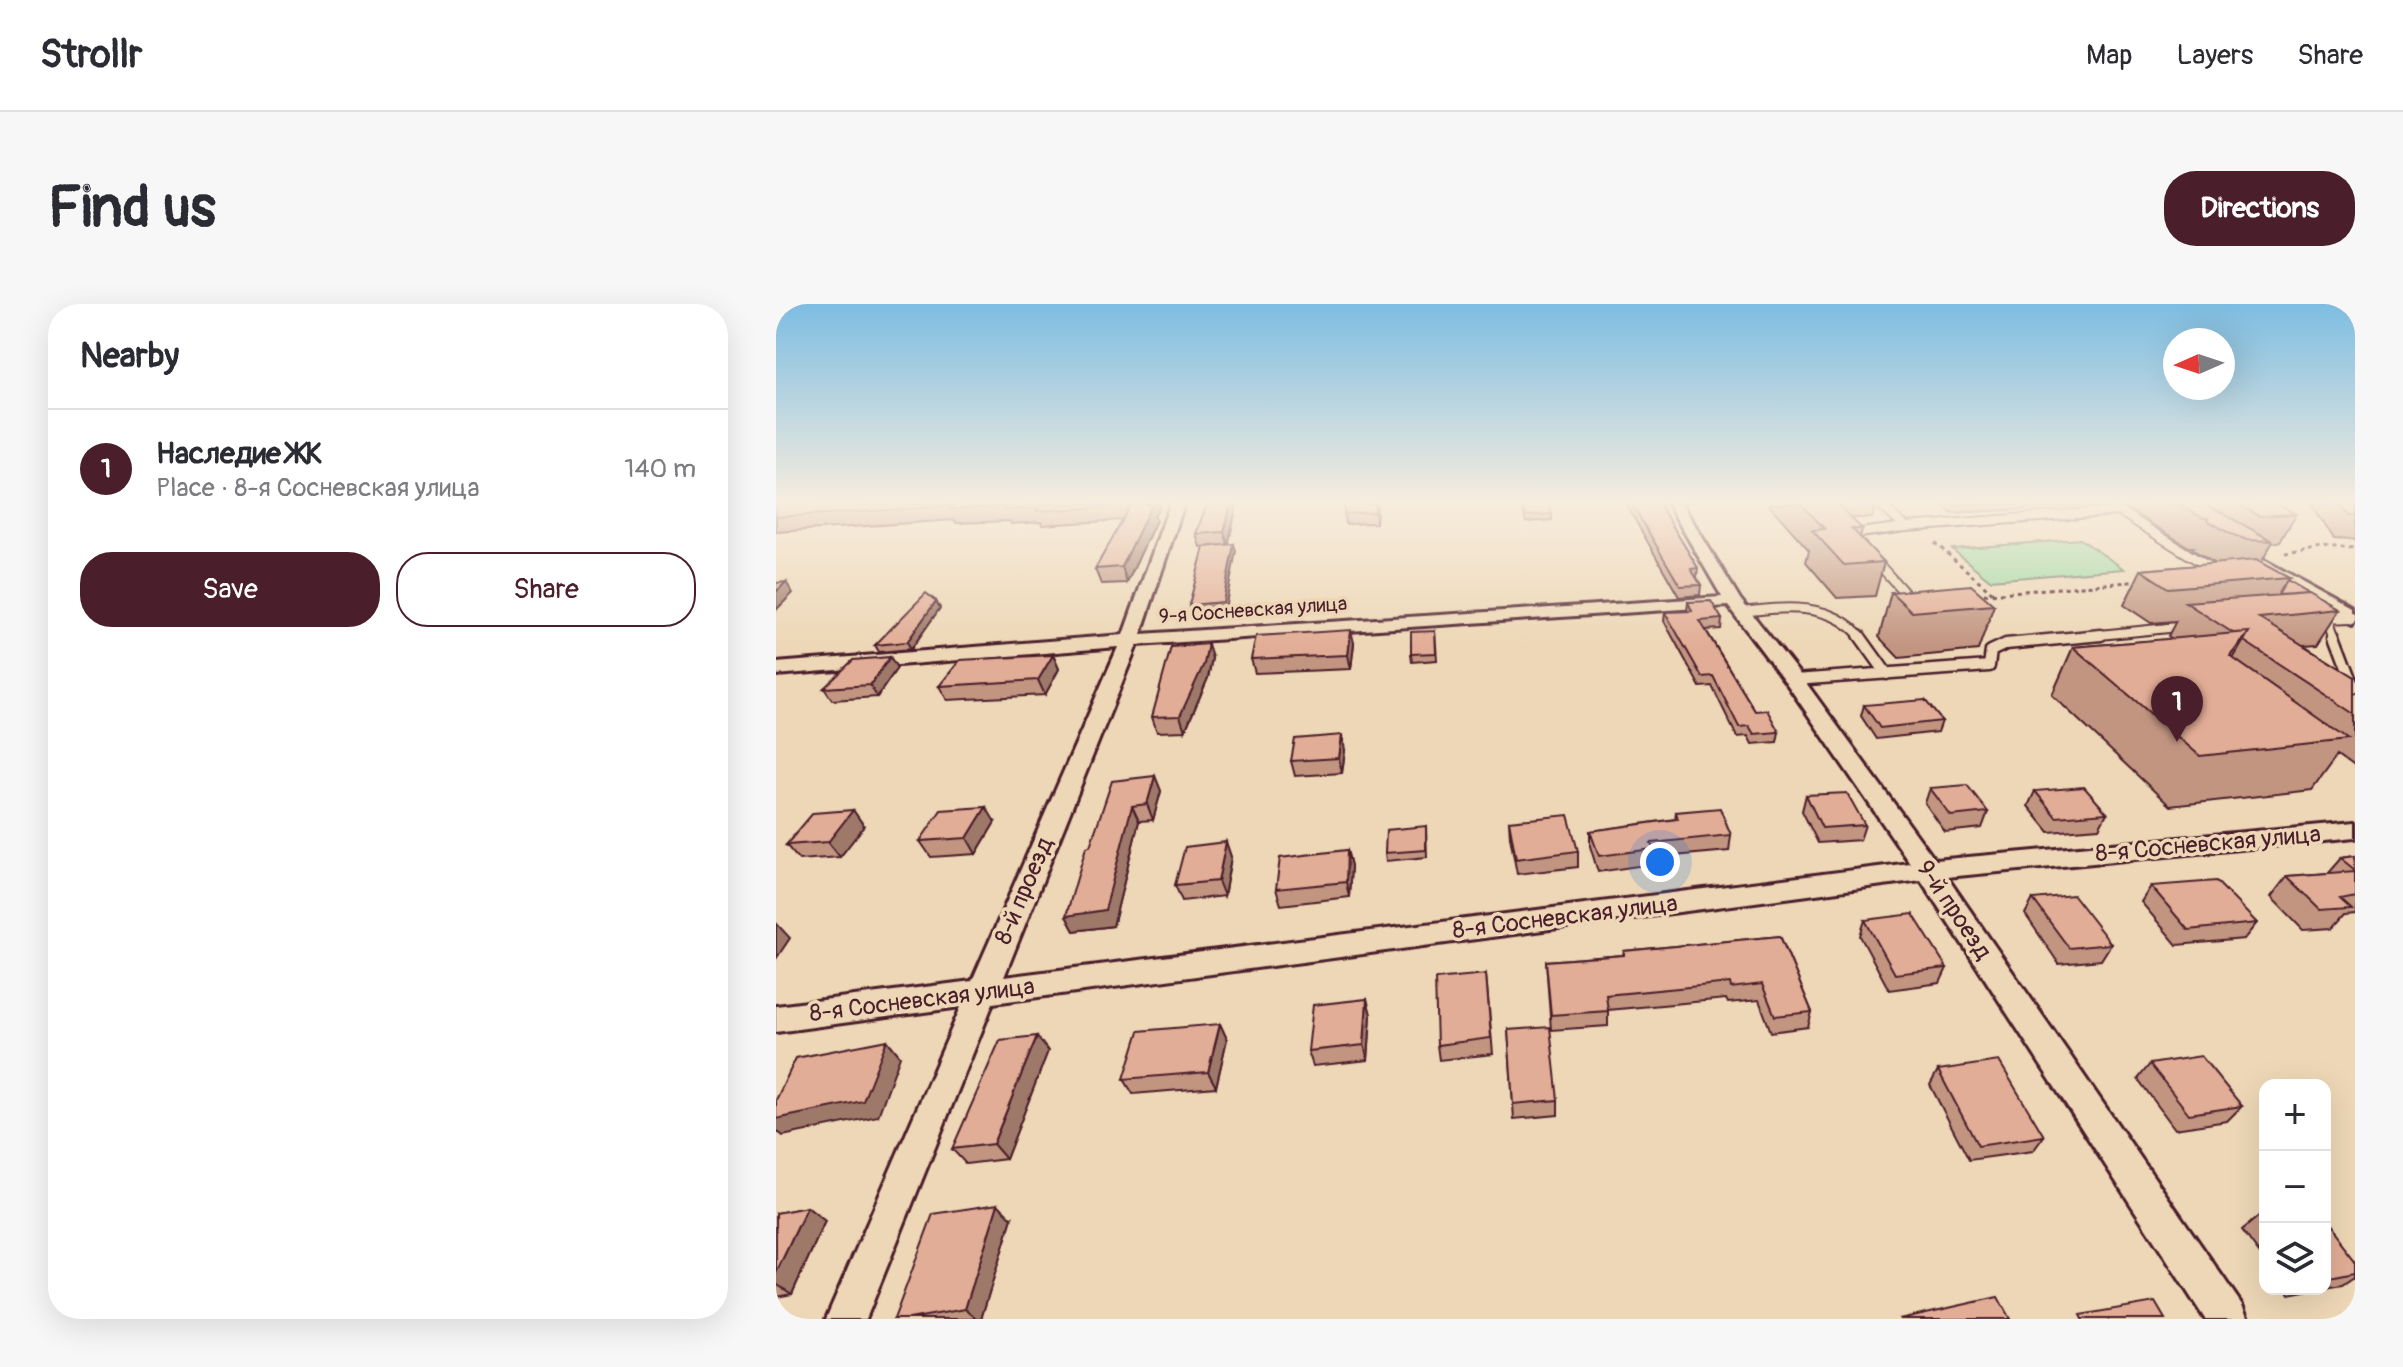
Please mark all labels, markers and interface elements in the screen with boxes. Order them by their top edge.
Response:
text: Strollr [40,31,142,79]
text: Map [2086,38,2132,73]
text: Layers [2176,38,2253,73]
text: Share [2297,38,2363,73]
button: Directions [2164,171,2355,246]
text: Find us [48,174,216,243]
north arrow [2163,328,2235,400]
text: Nearby [80,335,179,378]
text: Наследие ЖК [156,435,323,472]
text: 1 [101,453,111,485]
text: 140 m [624,453,696,485]
text: Place · 8-я Сосневская улица [156,472,480,504]
button: Save [80,552,380,627]
button: Share [396,552,696,627]
street label: 9-я Сосневская улица [1158,591,1348,629]
pin: 1 [2151,676,2203,742]
street label: 8-я Сосневская улица [2094,820,2322,868]
street label: 8-й проезд [989,833,1060,949]
your location [1640,842,1680,882]
street label: 9-й проезд [1910,855,1998,966]
street label: 8-я Сосневская улица [1451,889,1679,945]
street label: 8-я Сосневская улица [808,972,1036,1028]
map controls [2259,1079,2331,1295]
button: + [2259,1079,2331,1151]
button: − [2259,1151,2331,1223]
button: layers [2259,1223,2331,1295]

